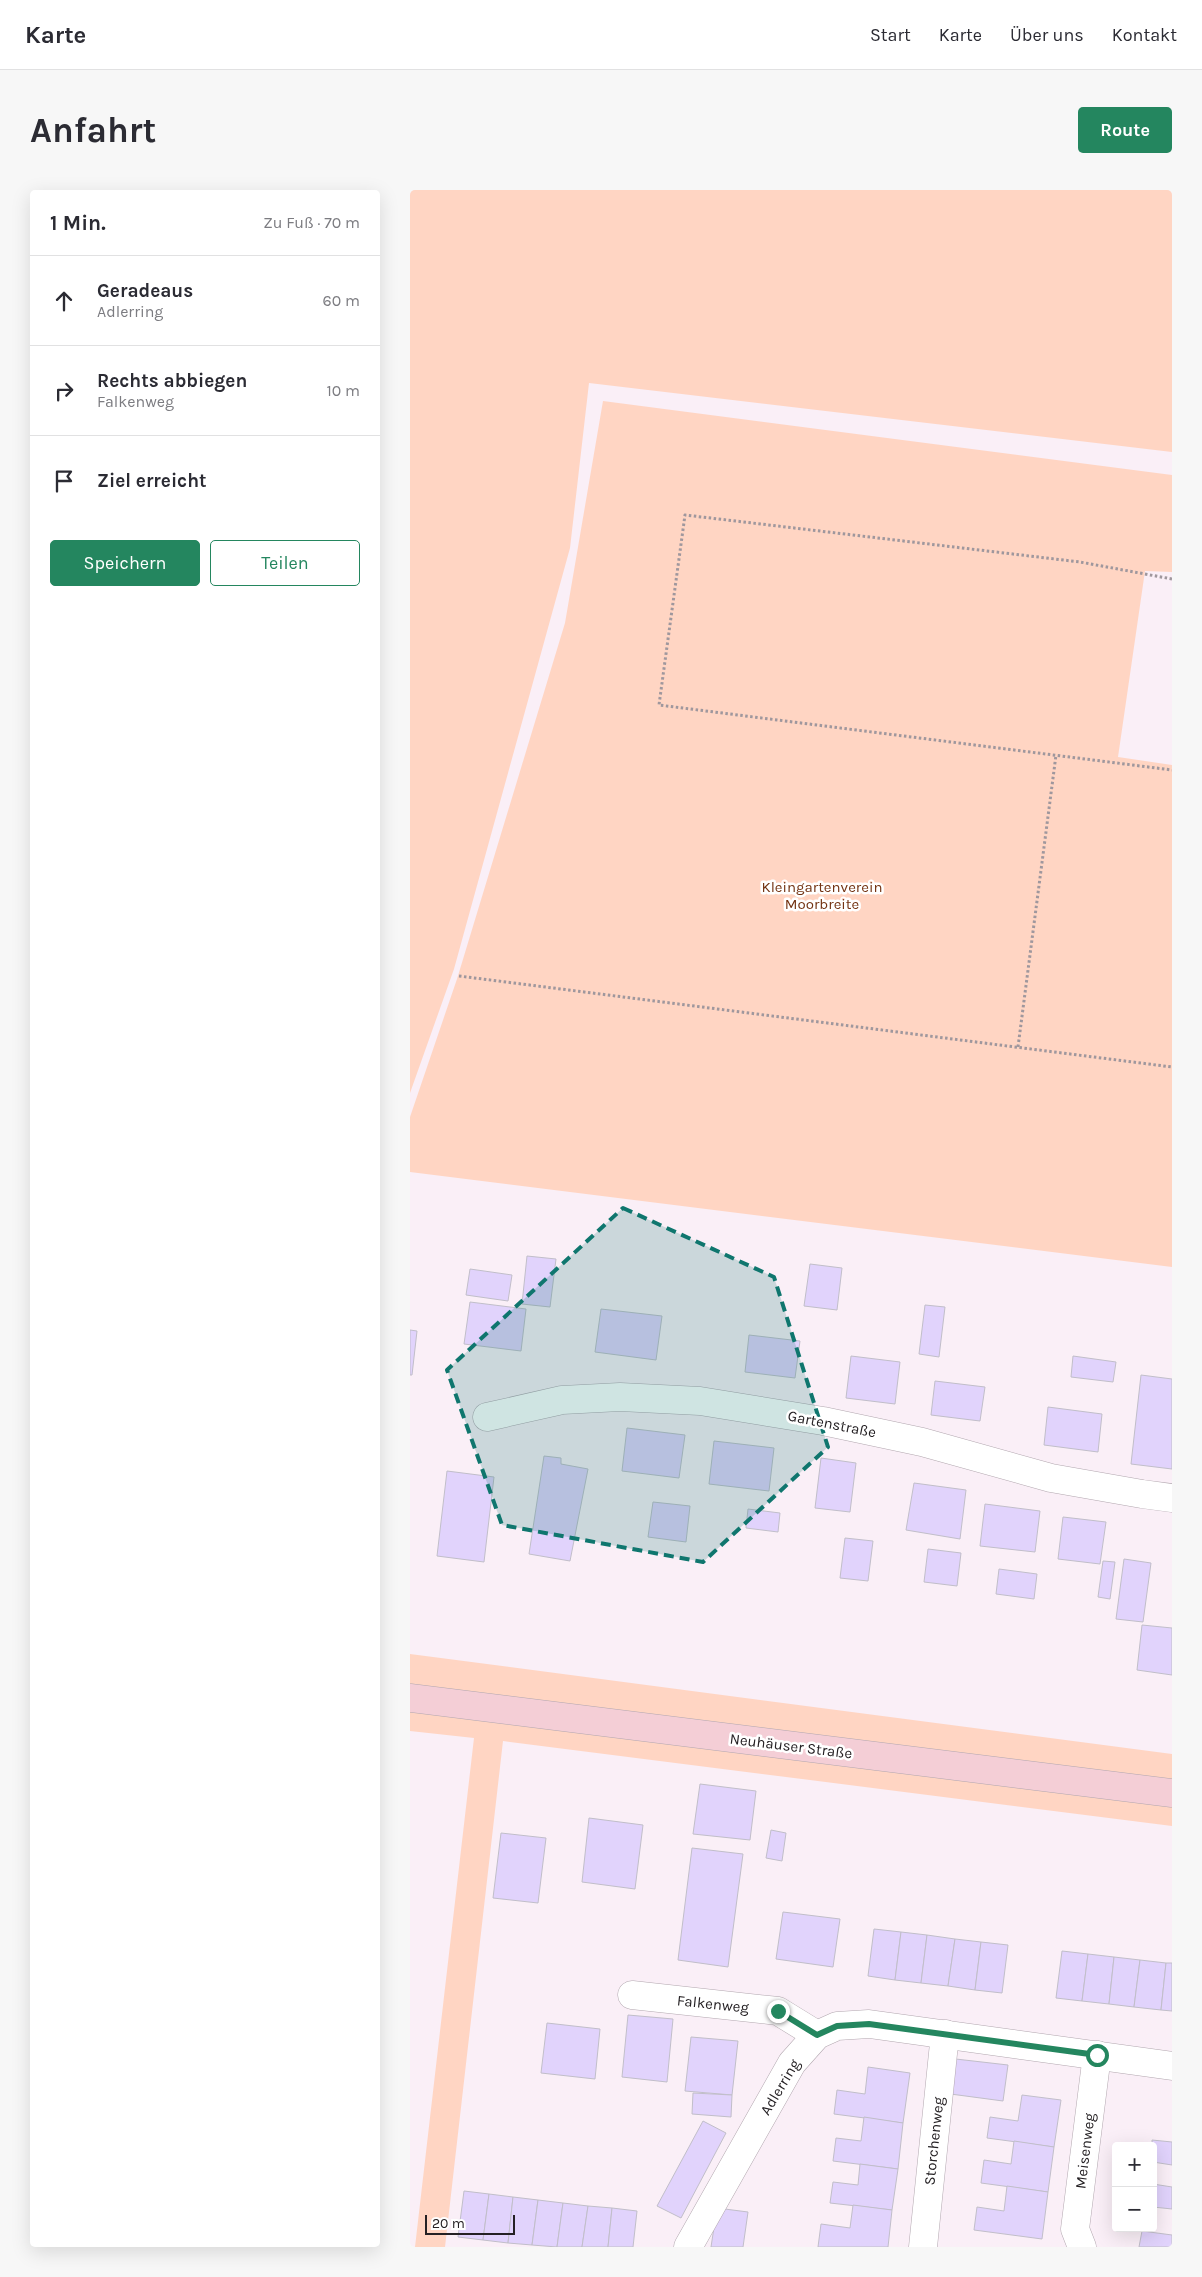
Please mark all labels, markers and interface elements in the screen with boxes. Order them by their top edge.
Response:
text: Karte [25,21,86,49]
text: Start [870,24,911,46]
text: Karte [939,24,982,46]
text: Über uns [1010,24,1084,46]
text: Kontakt [1112,24,1177,46]
button: Route [1078,107,1172,153]
text: Anfahrt [30,110,156,151]
text: 1 Min. [50,211,106,235]
text: Zu Fuß · 70 m [263,213,360,232]
text: Geradeaus [97,280,193,302]
icon: ahead [50,287,78,315]
text: 60 m [323,291,360,310]
text: Adlerring [97,302,163,321]
text: Rechts abbiegen [97,370,247,392]
icon: right [50,377,78,405]
text: 10 m [326,381,360,400]
text: Falkenweg [97,392,174,411]
icon: arrive [50,467,78,495]
text: Ziel erreicht [97,470,207,492]
button: Speichern [50,540,200,586]
button: Teilen [210,540,360,586]
park label: Kleingartenverein Moorbreite [762,878,882,913]
street label: Gartenstraße [786,1407,878,1441]
street label: Neuhäuser Straße [729,1730,853,1762]
street label: Falkenweg [676,1991,750,2017]
route end [767,2000,790,2023]
route start [1086,2044,1109,2067]
street label: Adlerring [756,2055,804,2118]
street label: Storchenweg [920,2095,948,2186]
street label: Meisenweg [1071,2111,1099,2190]
map controls [1112,2142,1157,2232]
button: + [1112,2142,1157,2187]
button: − [1112,2187,1157,2232]
scale bar [425,2212,515,2235]
text: 20 m [432,2215,465,2232]

